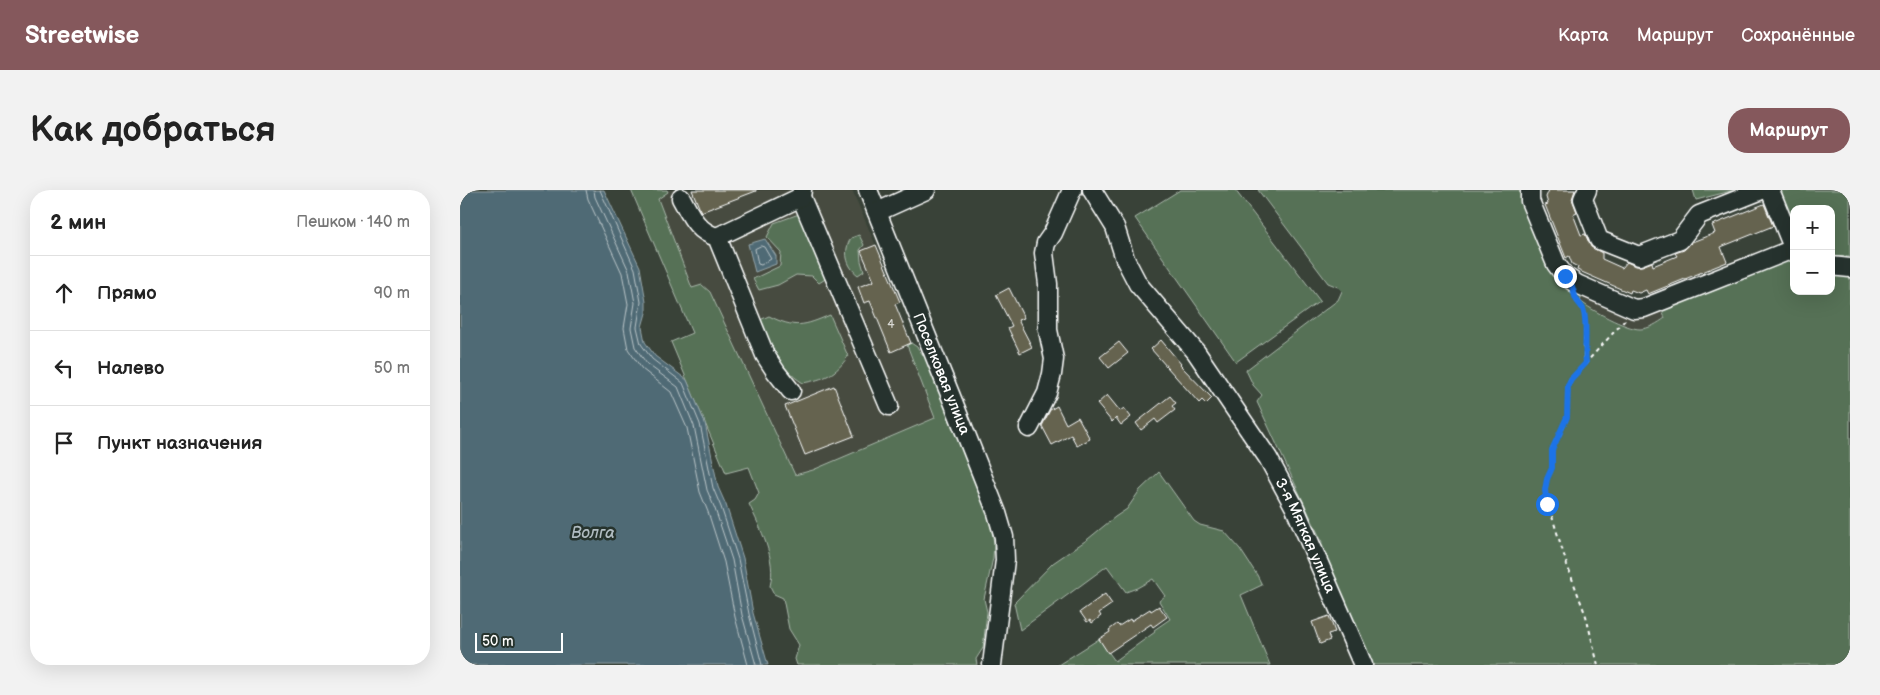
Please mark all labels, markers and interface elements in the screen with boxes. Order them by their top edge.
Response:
text: Streetwise [25,21,139,50]
text: Карта [1558,25,1609,46]
text: Маршрут [1637,25,1713,46]
text: Сохранённые [1741,25,1855,46]
button: Маршрут [1728,108,1850,153]
text: Как добраться [30,109,276,152]
map controls [1790,205,1835,295]
button: + [1790,205,1835,250]
text: 2 мин [50,210,106,235]
text: Пешком · 140 m [296,213,410,232]
button: − [1790,250,1835,295]
route end [1554,265,1577,288]
icon: ahead [50,279,78,307]
text: Прямо [97,282,157,305]
text: 90 m [374,284,410,303]
street label: Поселковая улица [908,310,974,438]
house number: 4 [887,317,895,332]
icon: left [50,354,78,382]
text: Налево [97,357,164,380]
text: 50 m [374,359,410,378]
icon: arrive [50,429,78,457]
text: Пункт назначения [97,432,262,455]
street label: 3-я Мягкая улица [1271,475,1340,596]
route start [1536,493,1559,516]
water label: Волга [571,524,615,543]
scale bar [475,630,562,653]
text: 50 m [482,633,514,650]

